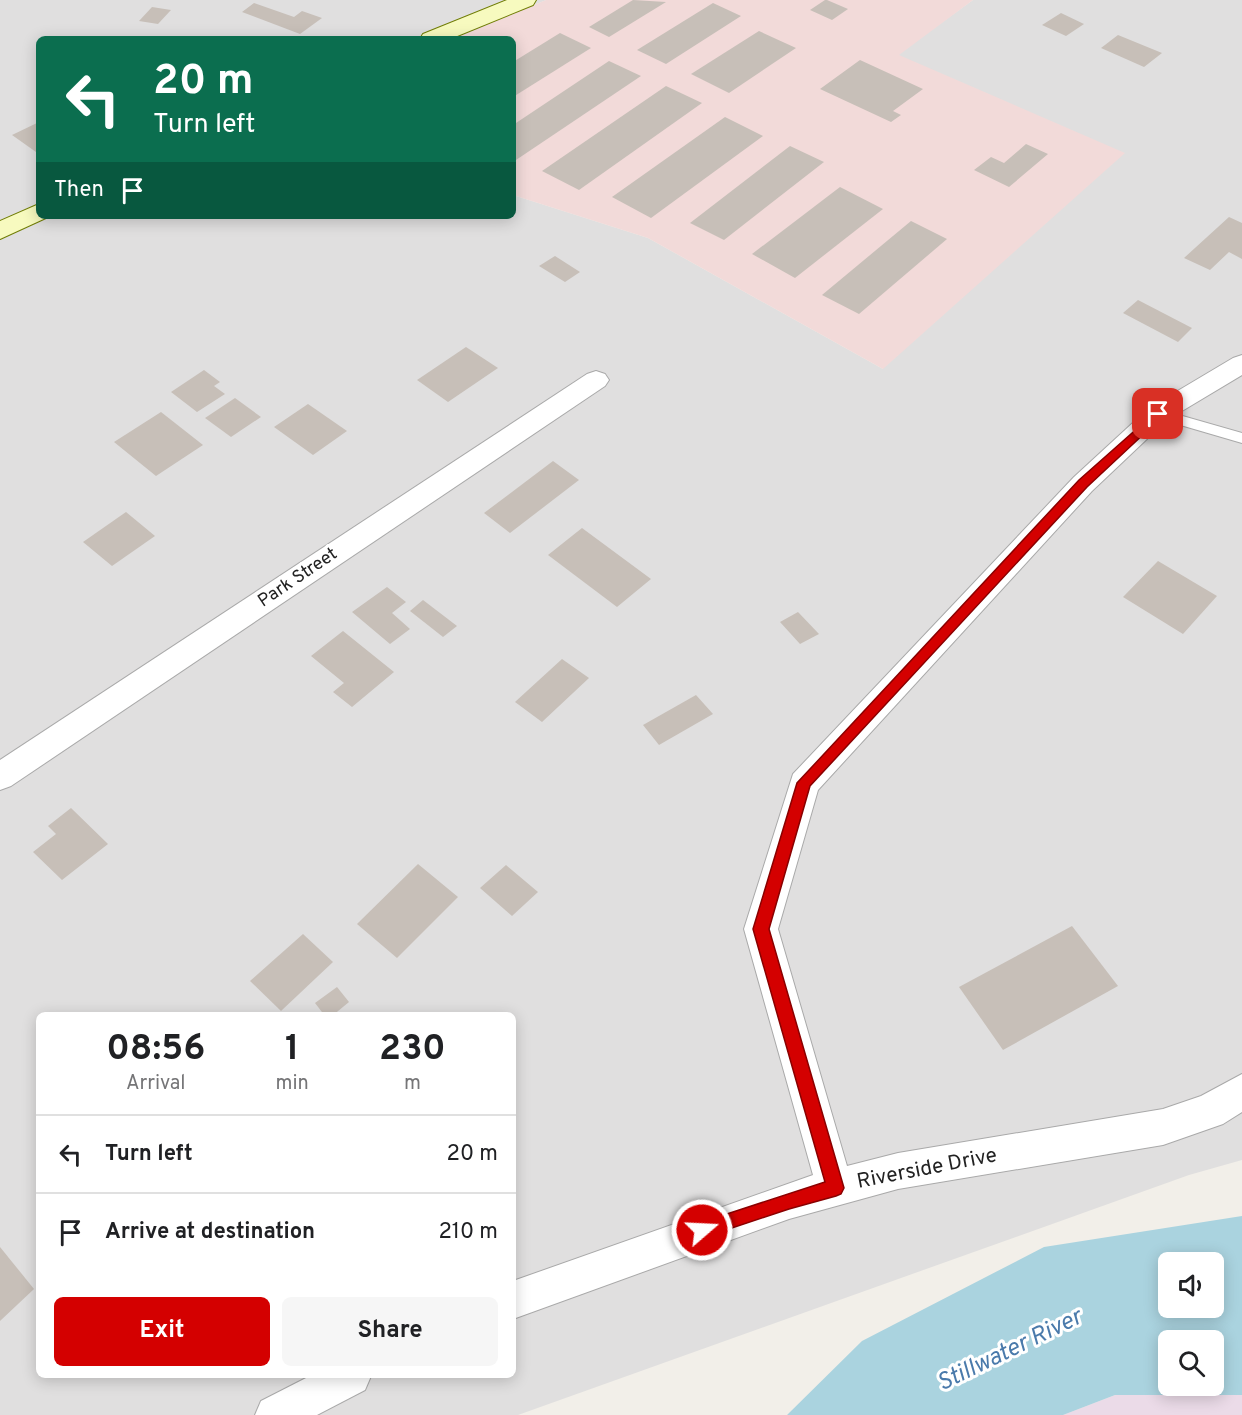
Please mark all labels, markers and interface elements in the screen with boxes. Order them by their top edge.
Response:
text: 20 m [153,56,254,109]
icon: left [54,60,132,138]
text: Turn left [153,108,255,142]
icon: arrive [116,174,149,207]
text: Then [54,177,104,204]
pin [1132,388,1183,439]
icon: arrive [1141,397,1174,430]
street label: Park Street [254,543,342,613]
text: 08:56 [106,1027,205,1073]
text: 1 [285,1027,299,1073]
text: 230 [379,1027,446,1073]
text: Arrival [126,1071,186,1097]
text: min [276,1071,309,1097]
text: m [404,1071,421,1097]
icon: left [54,1138,87,1171]
text: Turn left [105,1141,193,1168]
text: 20 m [447,1141,498,1168]
street label: Riverside Drive [855,1142,999,1196]
position arrow [670,1198,734,1262]
icon: arrive [54,1216,87,1249]
text: Arrive at destination [105,1219,315,1246]
text: 210 m [438,1219,498,1246]
map controls [1158,1252,1224,1396]
button: sound [1158,1252,1224,1318]
button: Exit [54,1297,270,1366]
button: Share [282,1297,498,1366]
water label: Stillwater River [933,1302,1089,1399]
button: search [1158,1330,1224,1396]

